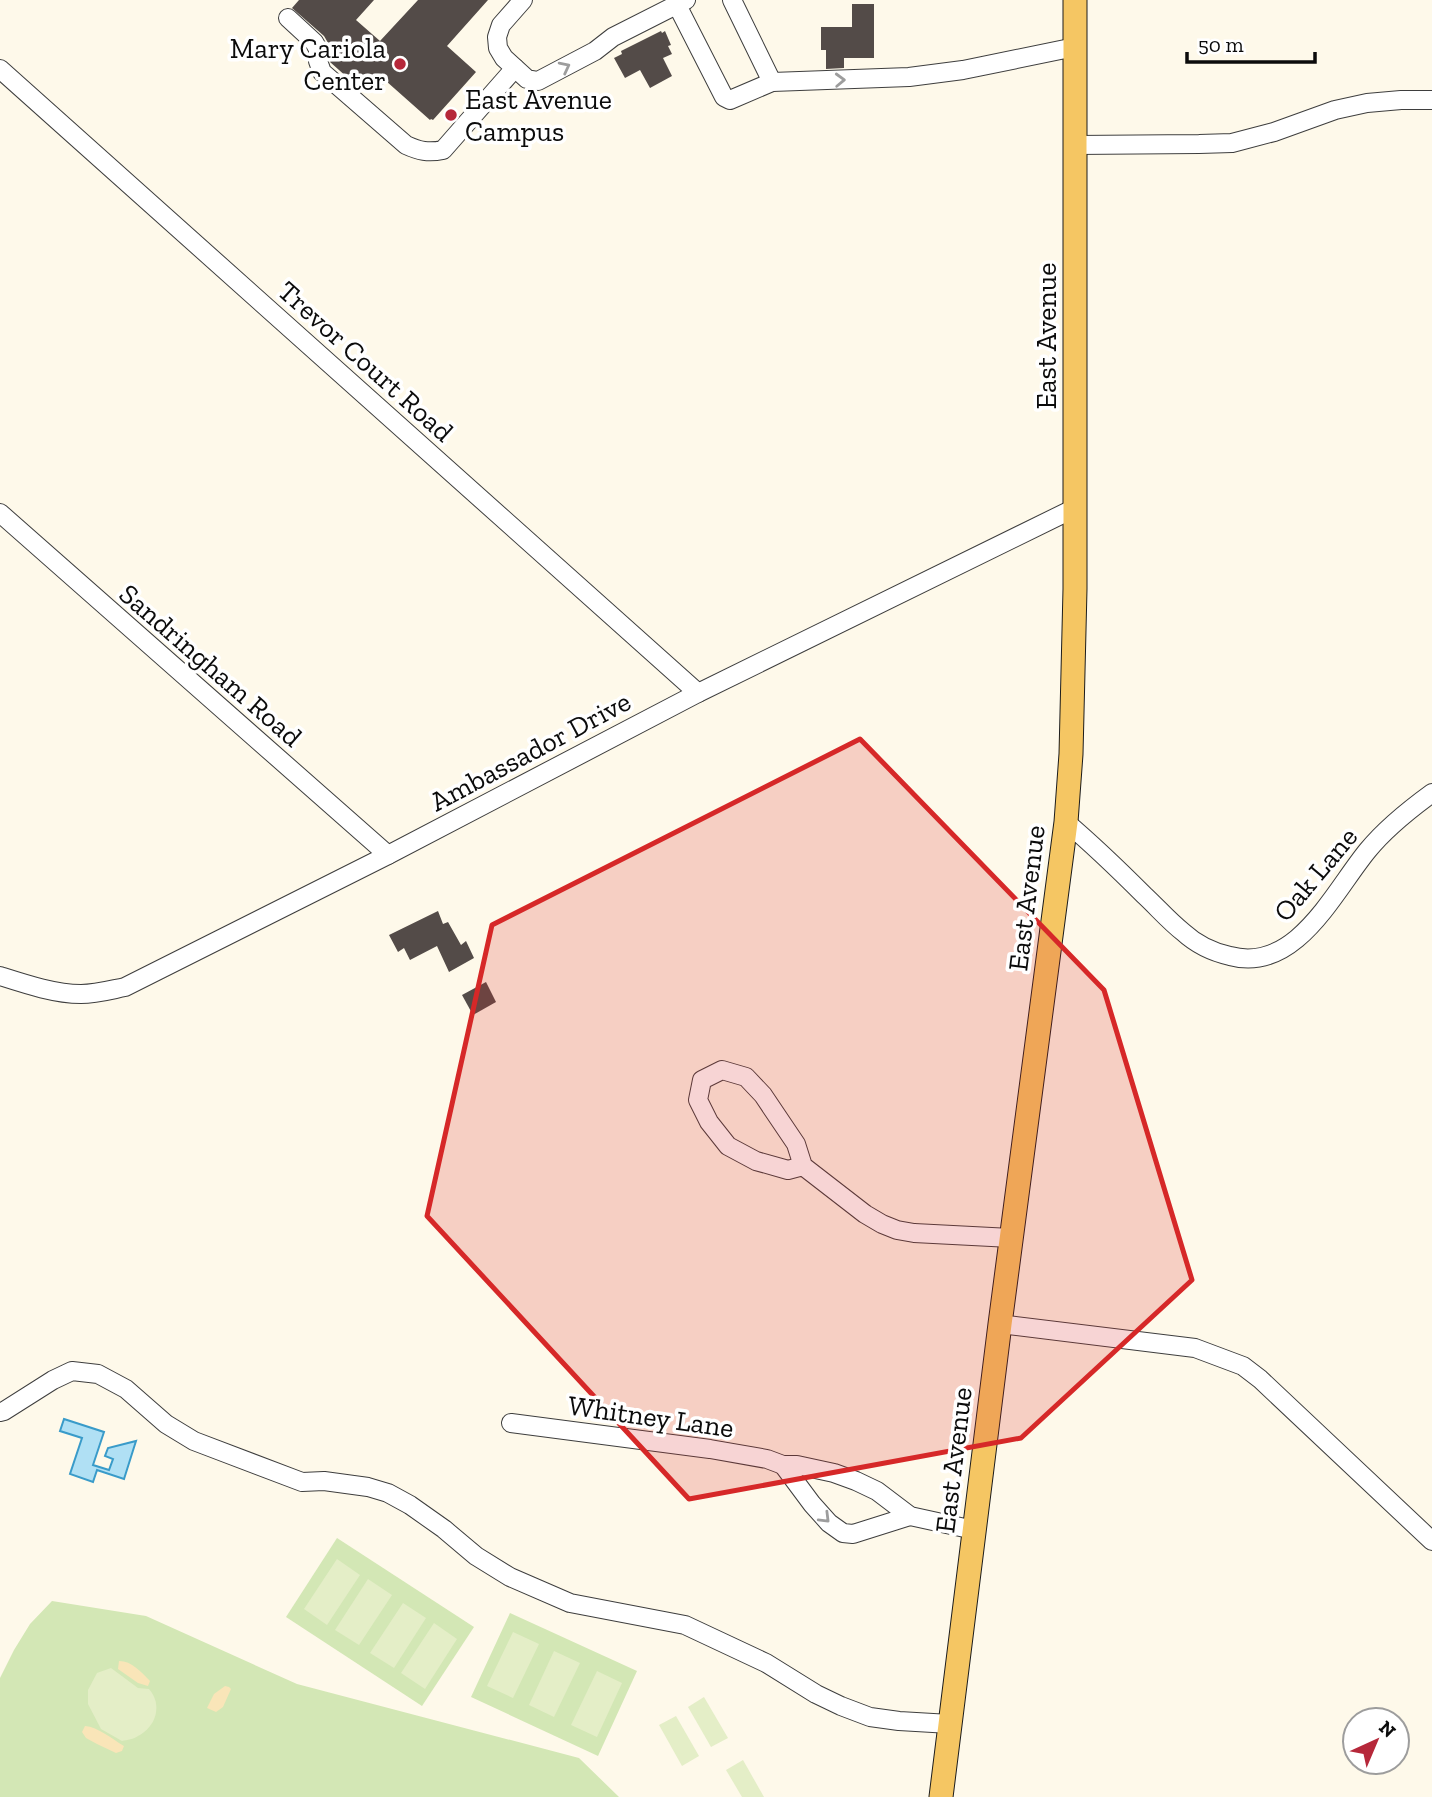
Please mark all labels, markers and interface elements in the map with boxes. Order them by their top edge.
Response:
scale bar [1187,21,1315,65]
place label: Mary Cariola Center [230,32,386,97]
text: 50 m [1198,32,1244,57]
marker: Mary Cariola Center [392,56,408,72]
one-way arrow [558,62,570,75]
one-way arrow [835,72,846,87]
place label: East Avenue Campus [465,83,612,148]
marker: East Avenue Campus [443,107,459,123]
street label: East Avenue [1030,263,1063,409]
street label: Trevor Court Road [271,274,460,449]
street label: Sandringham Road [113,577,309,754]
street label: Ambassador Drive [424,685,636,818]
street label: Oak Lane [1267,821,1364,928]
street label: East Avenue [1001,823,1052,973]
street label: East Avenue [928,1385,979,1535]
street label: Whitney Lane [566,1389,736,1444]
one-way arrow [817,1510,830,1523]
north arrow [1341,1706,1411,1776]
text: N [1374,1716,1401,1742]

